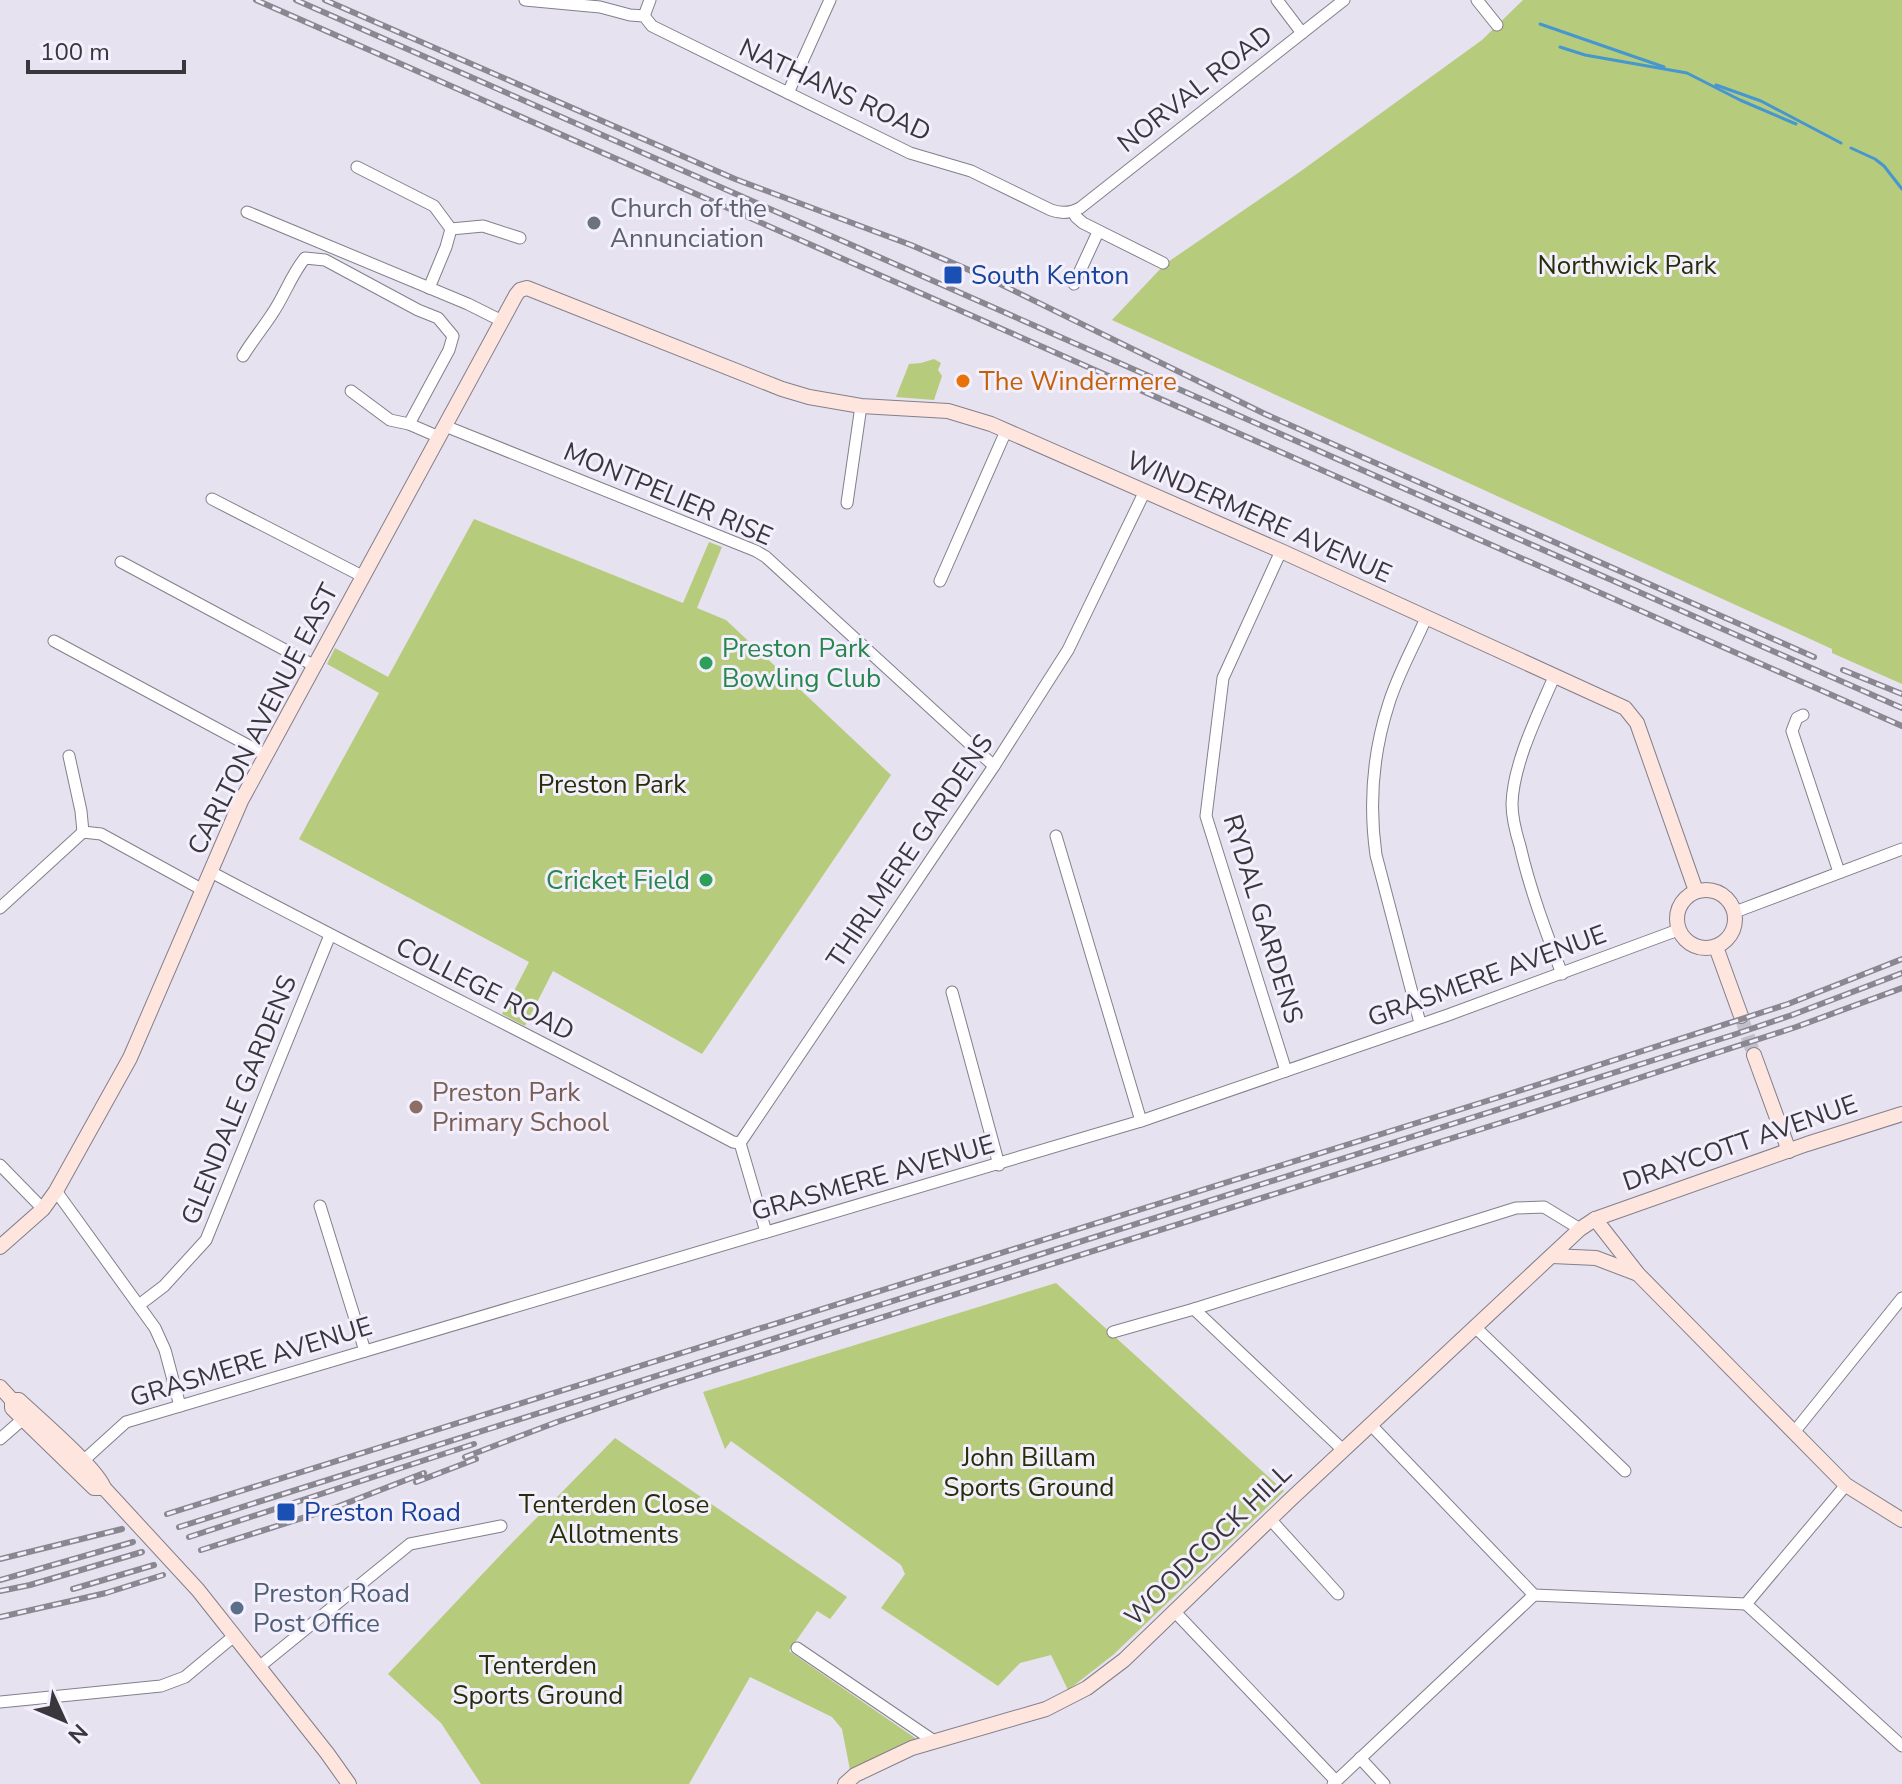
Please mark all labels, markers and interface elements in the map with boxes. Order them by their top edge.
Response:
street label: NORVAL ROAD [1110,17,1280,161]
scale bar [28,24,184,74]
street label: NATHANS ROAD [734,30,936,150]
text: 100 m [40,36,110,68]
place label: Church of the Annunciation [610,191,767,256]
marker: Church of the Annunciation [585,214,603,232]
park label: Northwick Park [1538,248,1717,283]
place label: South Kenton [971,258,1129,293]
marker: South Kenton [942,264,964,286]
place label: The Windermere [979,364,1177,399]
marker: The Windermere [954,372,972,390]
street label: MONTPELIER RISE [558,434,778,554]
street label: WINDERMERE AVENUE [1121,443,1397,591]
street label: CARLTON AVENUE EAST [179,577,347,861]
place label: Preston Park Bowling Club [722,631,881,696]
marker: Preston Park Bowling Club [697,654,715,672]
street label: THIRLMERE GARDENS [819,727,1001,975]
park label: Preston Park [538,767,687,802]
street label: RYDAL GARDENS [1215,810,1311,1028]
place label: Cricket Field [546,863,690,898]
marker: Cricket Field [697,871,715,889]
street label: GRASMERE AVENUE [1363,917,1611,1035]
street label: COLLEGE ROAD [390,929,580,1049]
street label: GLENDALE GARDENS [173,970,305,1230]
place label: Preston Park Primary School [432,1075,609,1140]
street label: DRAYCOTT AVENUE [1618,1086,1862,1200]
marker: Preston Park Primary School [407,1098,425,1116]
street label: GRASMERE AVENUE [747,1127,999,1229]
street label: GRASMERE AVENUE [126,1309,376,1415]
park label: John Billam Sports Ground [944,1440,1114,1505]
street label: WOODCOCK HILL [1117,1456,1299,1634]
park label: Tenterden Close Allotments [519,1487,709,1552]
place label: Preston Road [304,1495,461,1530]
marker: Preston Road [275,1501,297,1523]
place label: Preston Road Post Office [253,1576,410,1641]
marker: Preston Road Post Office [228,1599,246,1617]
park label: Tenterden Sports Ground [453,1648,623,1713]
north arrow [24,1680,104,1760]
text: N [61,1717,94,1750]

